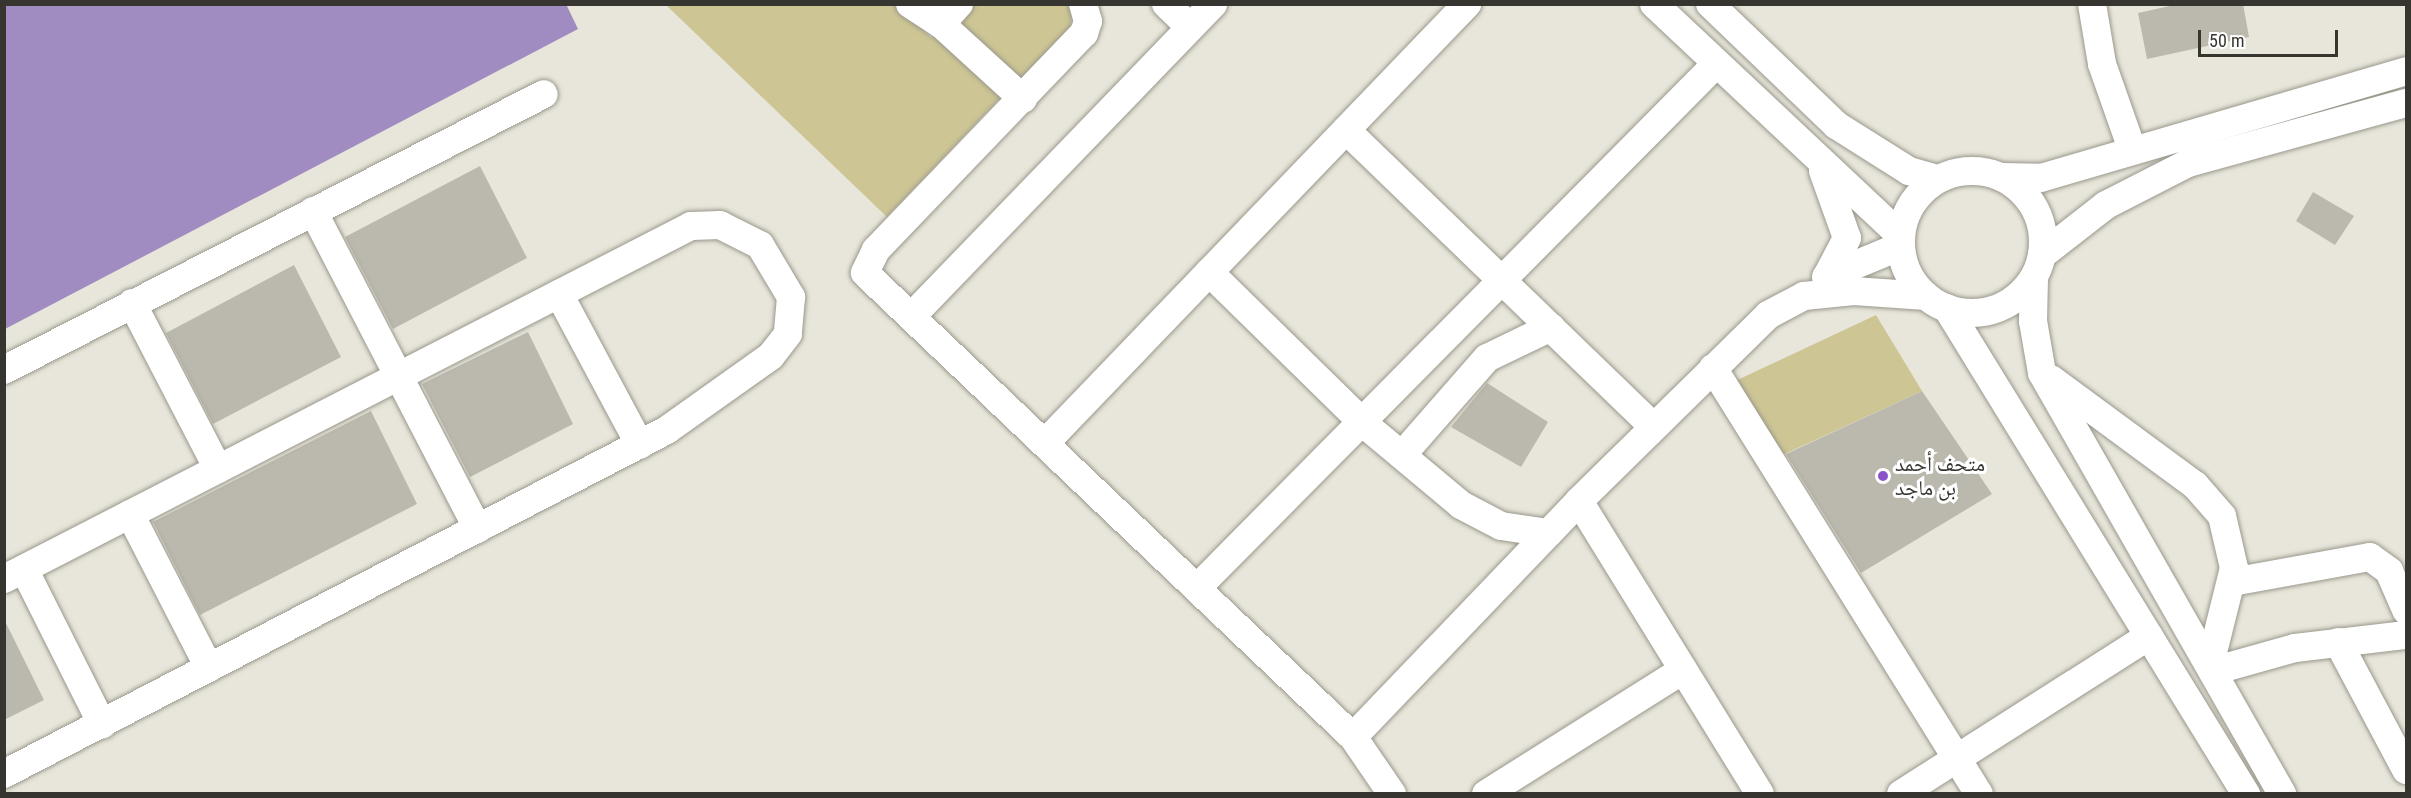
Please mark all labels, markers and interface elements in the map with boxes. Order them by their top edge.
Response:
scale bar [2201,18,2340,56]
text: 50 m [2209,30,2244,51]
place label: متحف أحمد بن ماجد [1895,451,1985,501]
marker: متحف أحمد بن ماجد [1876,469,1890,483]

